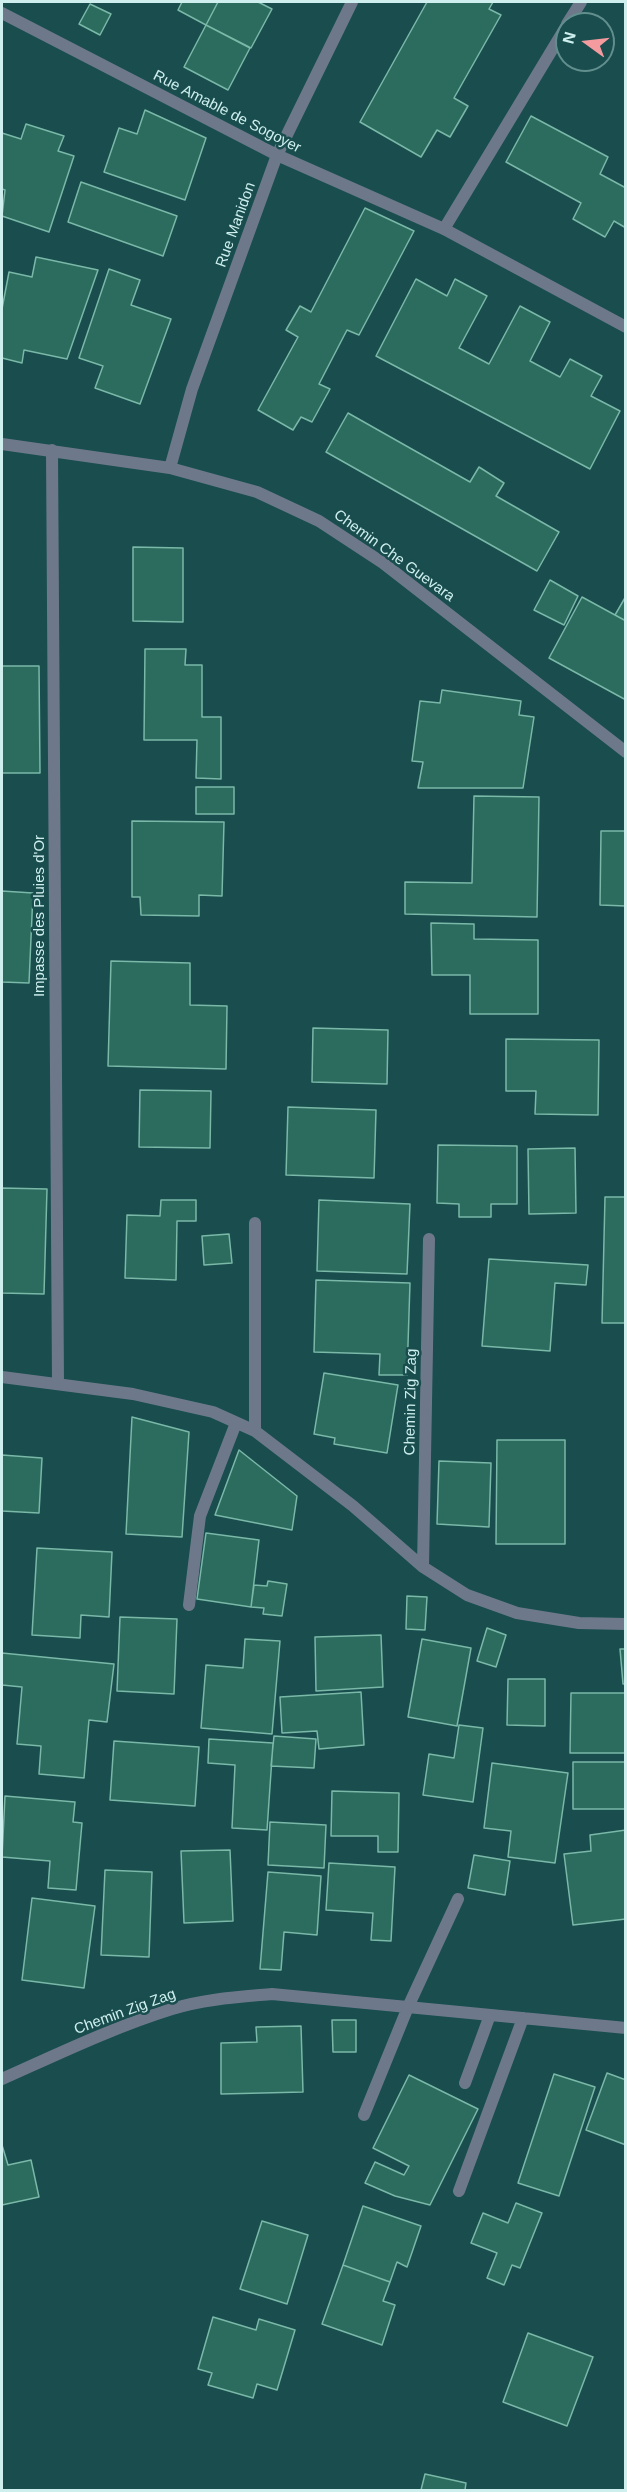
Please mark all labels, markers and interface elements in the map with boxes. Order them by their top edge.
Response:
north arrow [555,12,615,72]
text: N [559,30,579,46]
street label: Rue Amable de Sogoyer [150,67,304,157]
street label: Rue Manidon [212,180,260,270]
street label: Chemin Che Guevara [330,506,458,606]
street label: Impasse des Pluies d'Or [31,835,49,997]
street label: Chemin Zig Zag [401,1348,421,1456]
street label: Chemin Zig Zag [72,1985,178,2039]

